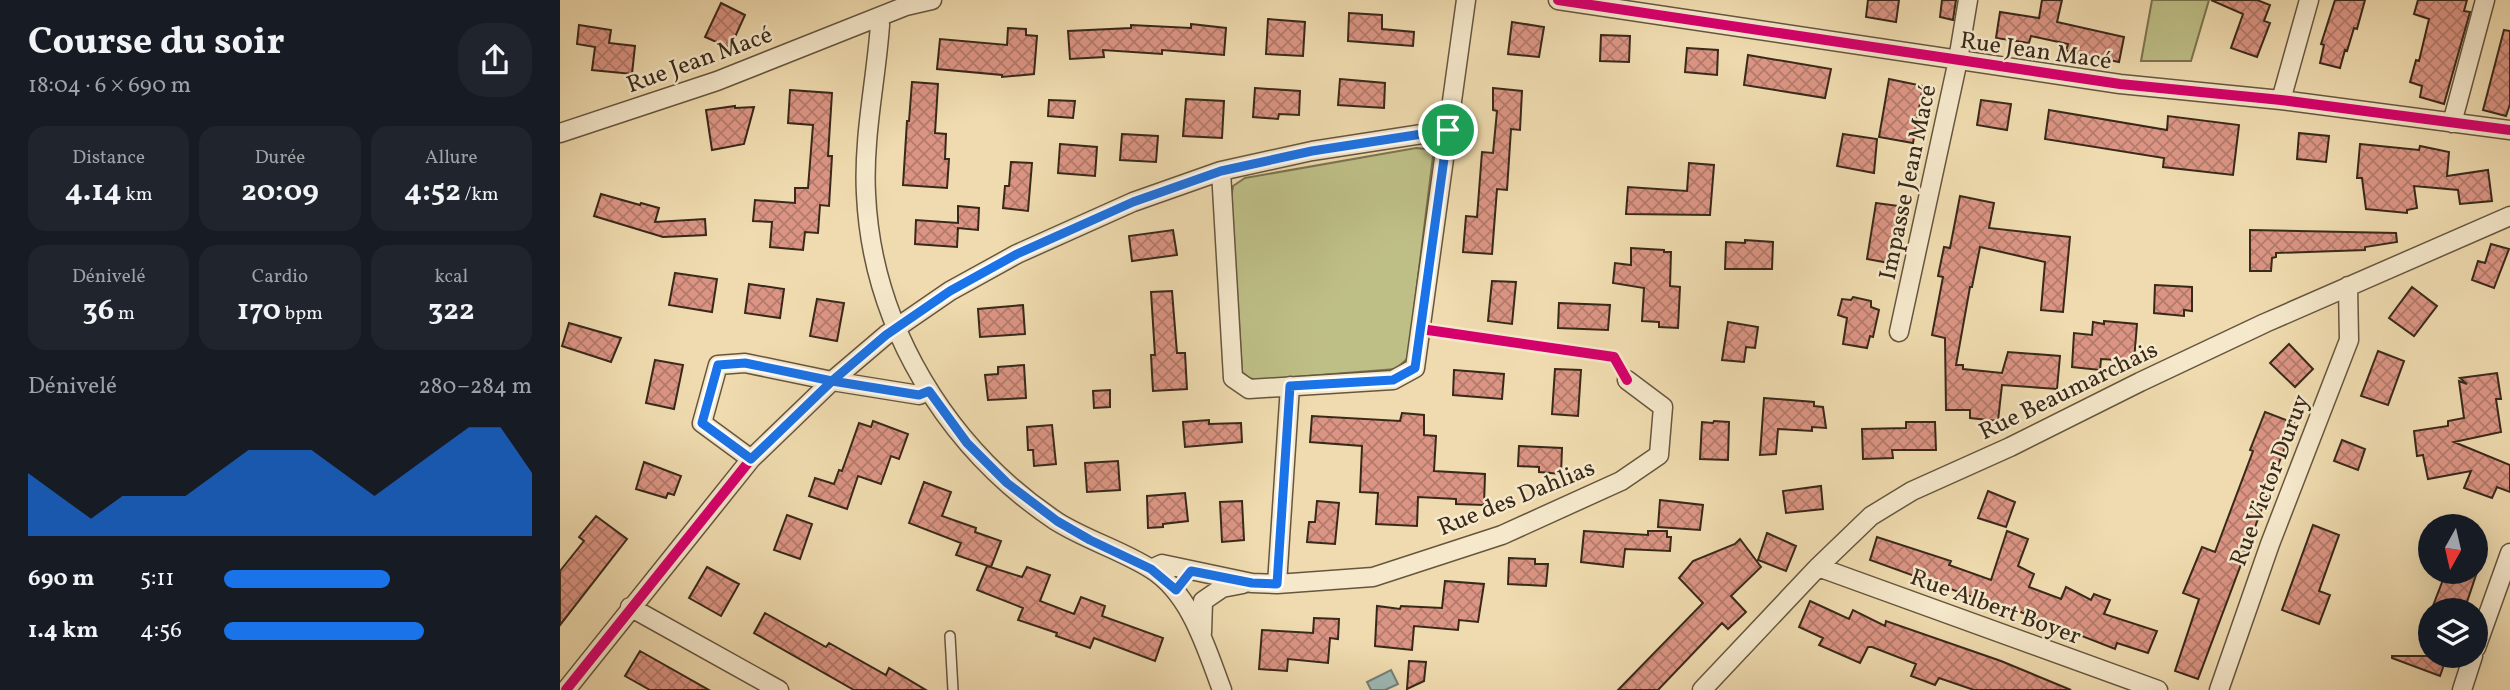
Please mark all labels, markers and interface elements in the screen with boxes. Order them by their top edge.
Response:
text: Course du soir [28,17,284,70]
street label: Rue Jean Macé [622,19,777,103]
button: share [458,23,532,97]
street label: Rue Jean Macé [1958,25,2114,79]
text: 18:04 · 6 × 690 m [28,70,191,102]
street label: Impasse Jean Macé [1872,82,1946,283]
pin [1418,100,1478,160]
icon: arrive [1429,111,1467,149]
text: Distance [72,145,145,171]
text: Durée [255,145,305,171]
text: Allure [425,145,478,171]
text: 4.14 [65,171,122,213]
text: 20:09 [241,171,319,213]
text: 4:52 [404,171,461,213]
text: km [122,182,153,208]
text: /km [461,182,499,208]
text: Dénivelé [72,264,145,290]
text: Cardio [252,264,308,290]
text: kcal [434,264,468,290]
text: 36 [82,290,114,332]
text: 170 [237,290,281,332]
text: 322 [428,290,475,332]
text: m [114,301,135,327]
text: bpm [281,301,323,327]
street label: Rue Beaumarchais [1974,334,2164,450]
text: Dénivelé [28,371,117,403]
text: 280–284 m [418,371,532,403]
street label: Rue Victor Duruy [2223,390,2319,571]
street label: Rue des Dahlias [1433,452,1600,546]
north arrow [2418,514,2488,584]
map controls [2418,514,2488,668]
street label: Rue Albert Boyer [1905,561,2086,655]
text: 690 m [28,563,95,595]
text: 5:11 [140,563,174,595]
button: layers [2418,598,2488,668]
text: 1.4 km [28,615,99,647]
text: 4:56 [140,615,182,647]

